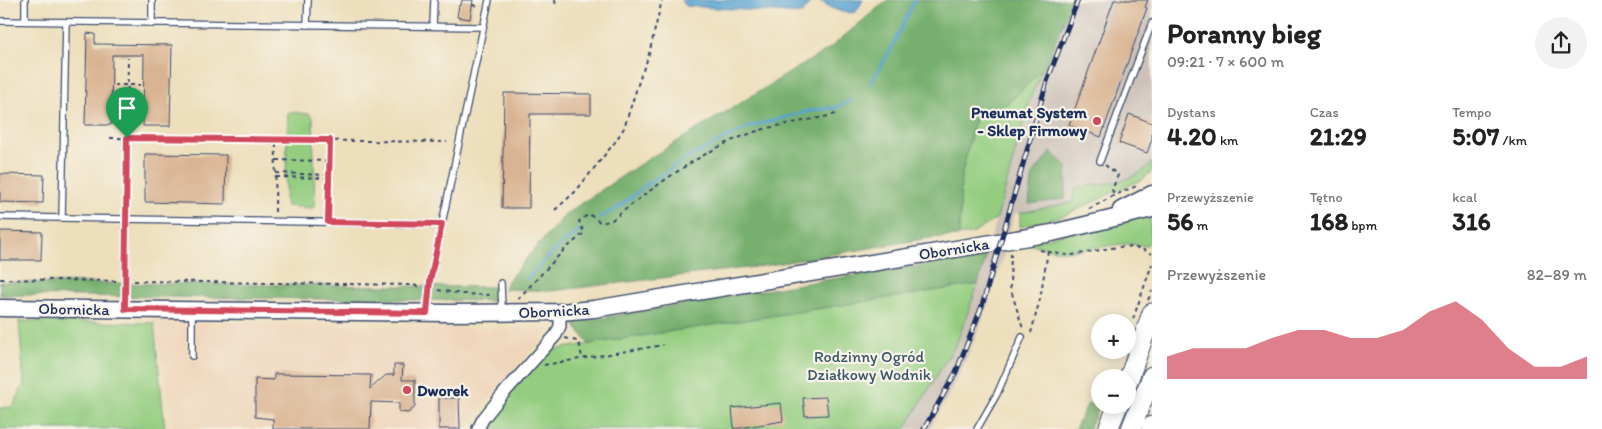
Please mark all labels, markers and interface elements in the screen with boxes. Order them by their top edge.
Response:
text: Poranny bieg [1167,16,1321,50]
button: share [1535,17,1587,69]
text: 09:21 · 7 × 600 m [1167,52,1284,71]
pin [106,87,148,138]
icon: arrive [113,94,141,122]
place label: Pneumat System - Sklep Firmowy [971,103,1088,141]
text: Dystans [1167,104,1216,121]
text: Czas [1310,104,1339,121]
text: Tempo [1452,104,1491,121]
marker: Pneumat System - Sklep Firmowy [1091,115,1103,127]
text: 4.20 [1167,121,1217,151]
text: 21:29 [1310,121,1367,151]
text: 5:07 [1452,121,1499,151]
text: km [1217,132,1238,149]
text: /km [1499,132,1527,149]
text: Przewyższenie [1167,189,1254,206]
text: Tętno [1310,189,1343,206]
text: kcal [1452,189,1477,206]
text: 56 [1167,206,1193,236]
text: 168 [1310,206,1348,236]
text: 316 [1452,206,1491,236]
text: m [1193,217,1208,234]
text: bpm [1348,217,1377,234]
street label: Obornicka [917,234,991,264]
text: Przewyższenie [1167,265,1266,284]
text: 82–89 m [1527,265,1587,284]
street label: Obornicka [38,299,110,319]
street label: Obornicka [518,300,591,322]
map controls [1091,314,1136,414]
button: + [1091,314,1136,359]
park label: Rodzinny Ogród Działkowy Wodnik [807,347,932,384]
button: − [1091,369,1136,414]
place label: Dworek [417,381,469,400]
marker: Dworek [401,384,413,396]

